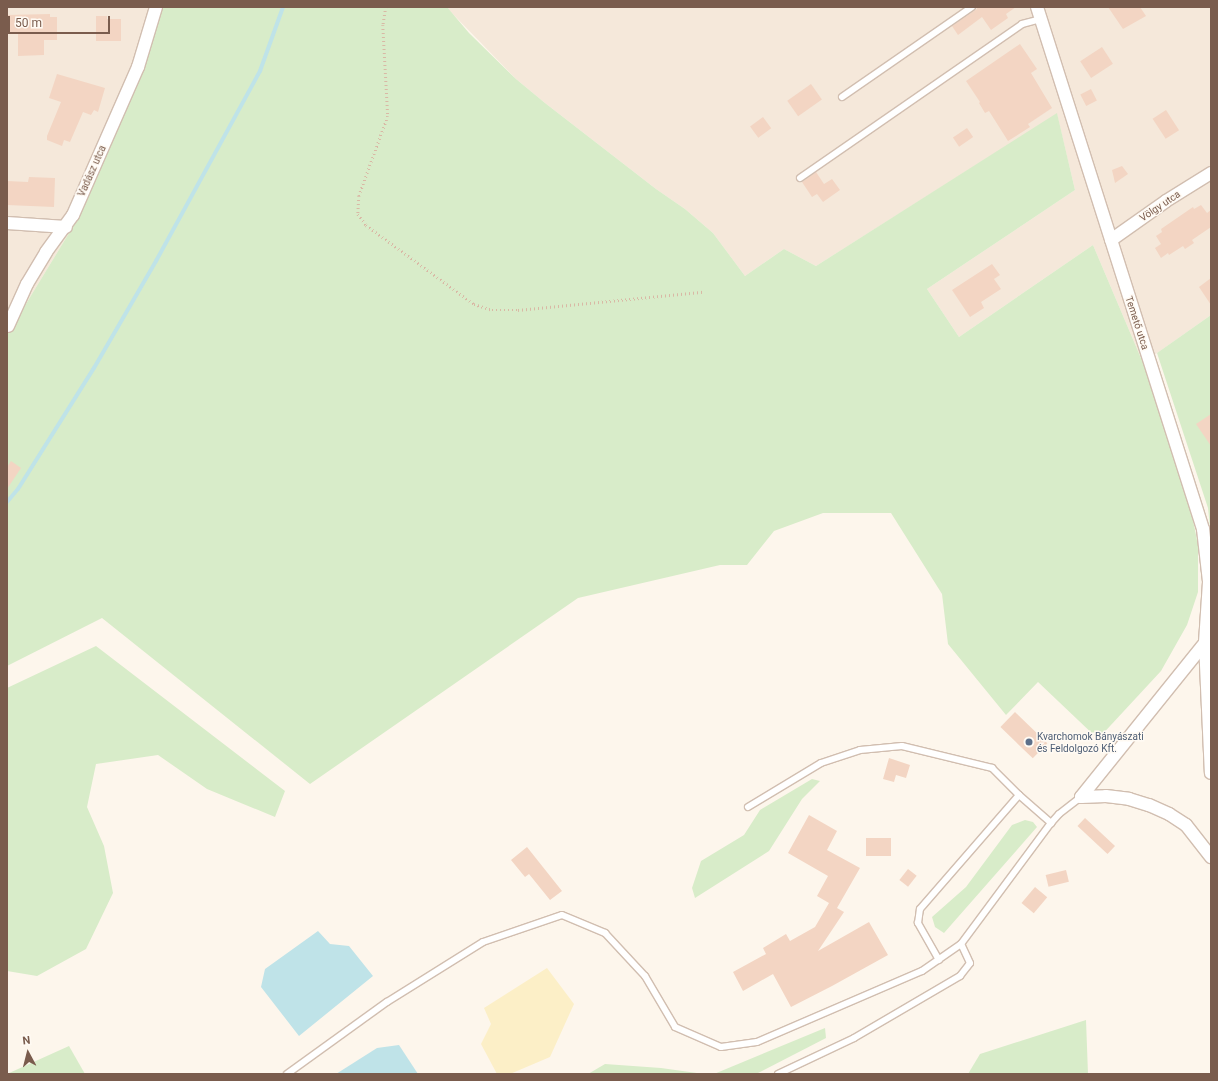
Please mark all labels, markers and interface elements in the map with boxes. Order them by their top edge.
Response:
scale bar [10,8,112,34]
text: 50 m [15,16,42,30]
street label: Vadász utca [75,144,109,198]
street label: Völgy utca [1137,188,1183,224]
street label: Temető utca [1123,295,1151,351]
place label: Kvarchomok Bányászati és Feldolgozó Kft. [1037,730,1144,754]
marker: Kvarchomok Bányászati és Feldolgozó Kft. [1024,737,1034,747]
north arrow [8,1033,48,1073]
text: N [22,1034,31,1048]

